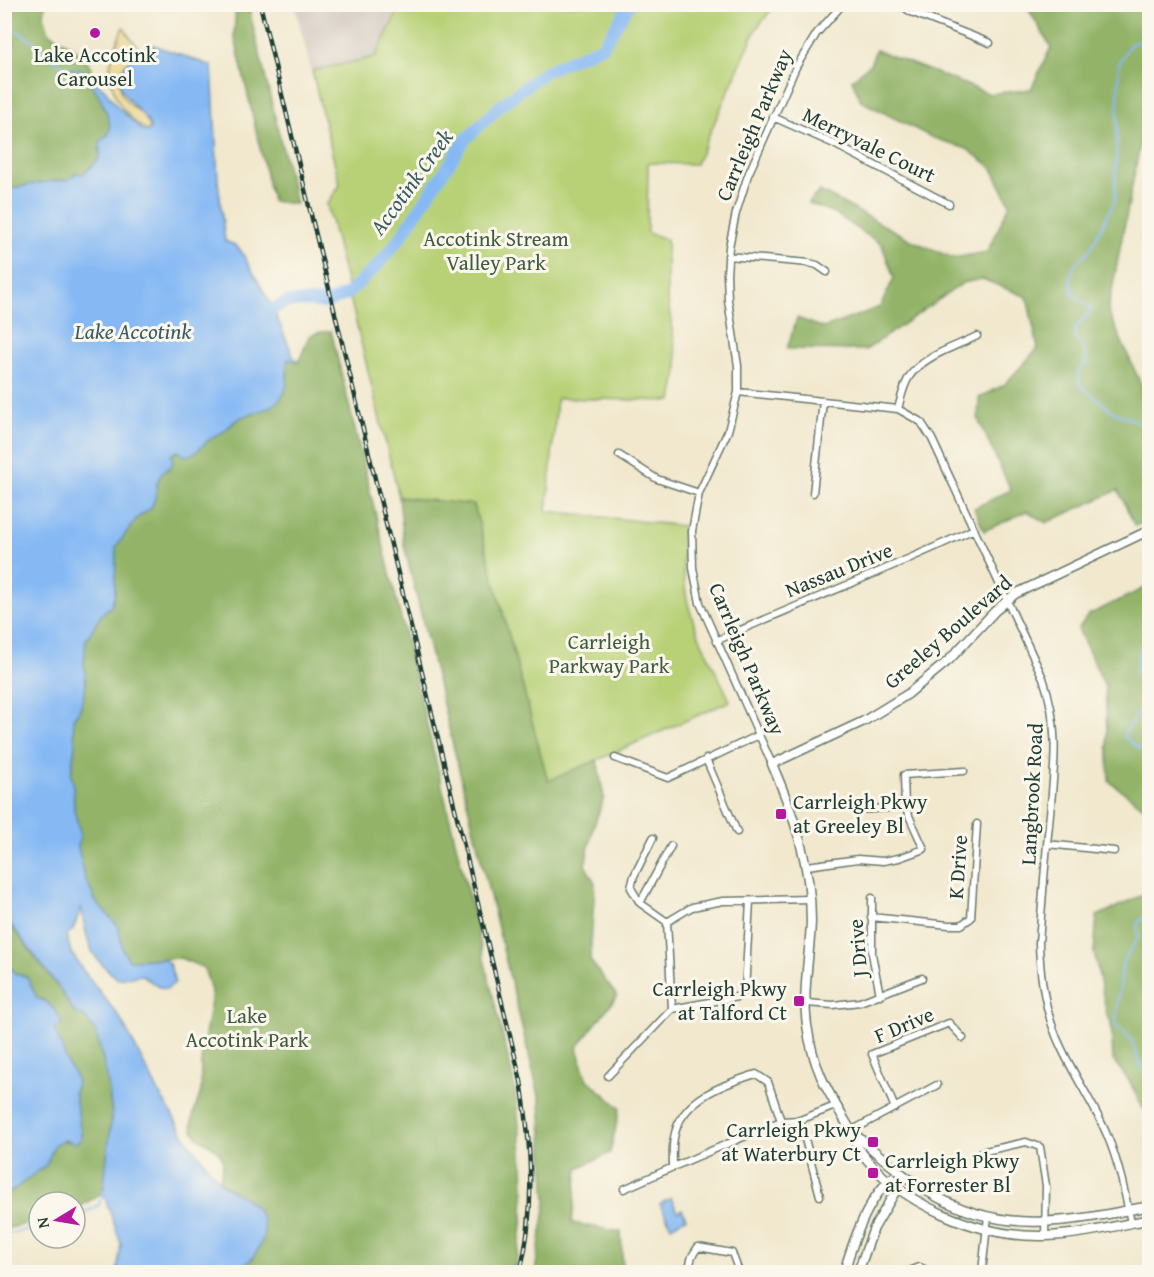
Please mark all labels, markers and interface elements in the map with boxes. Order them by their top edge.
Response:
marker: Lake Accotink Carousel [88,26,102,40]
place label: Lake Accotink Carousel [34,39,157,94]
street label: Carrleigh Parkway [707,43,800,206]
street label: Merryvale Court [797,99,942,190]
water label: Accotink Creek [361,122,461,242]
park label: Accotink Stream Valley Park [423,223,569,278]
water label: Lake Accotink [74,315,192,347]
street label: Nassau Drive [780,534,897,605]
street label: Greeley Boulevard [877,567,1019,696]
street label: Carrleigh Parkway [701,578,794,740]
park label: Carrleigh Parkway Park [549,626,670,681]
street label: Langbrook Road [1012,721,1051,866]
place label: Carrleigh Pkwy at Greeley Bl [793,786,928,841]
marker: Carrleigh Pkwy at Greeley Bl [774,807,788,821]
street label: K Drive [940,834,975,900]
street label: J Drive [840,917,876,981]
place label: Carrleigh Pkwy at Talford Ct [653,973,788,1028]
marker: Carrleigh Pkwy at Talford Ct [792,994,806,1008]
street label: F Drive [869,998,939,1051]
park label: Lake Accotink Park [186,1000,309,1055]
place label: Carrleigh Pkwy at Waterbury Ct [721,1114,862,1169]
marker: Carrleigh Pkwy at Waterbury Ct [866,1135,880,1149]
place label: Carrleigh Pkwy at Forrester Bl [885,1145,1020,1200]
marker: Carrleigh Pkwy at Forrester Bl [866,1166,880,1180]
north arrow [27,1190,87,1250]
text: N [29,1215,55,1230]

